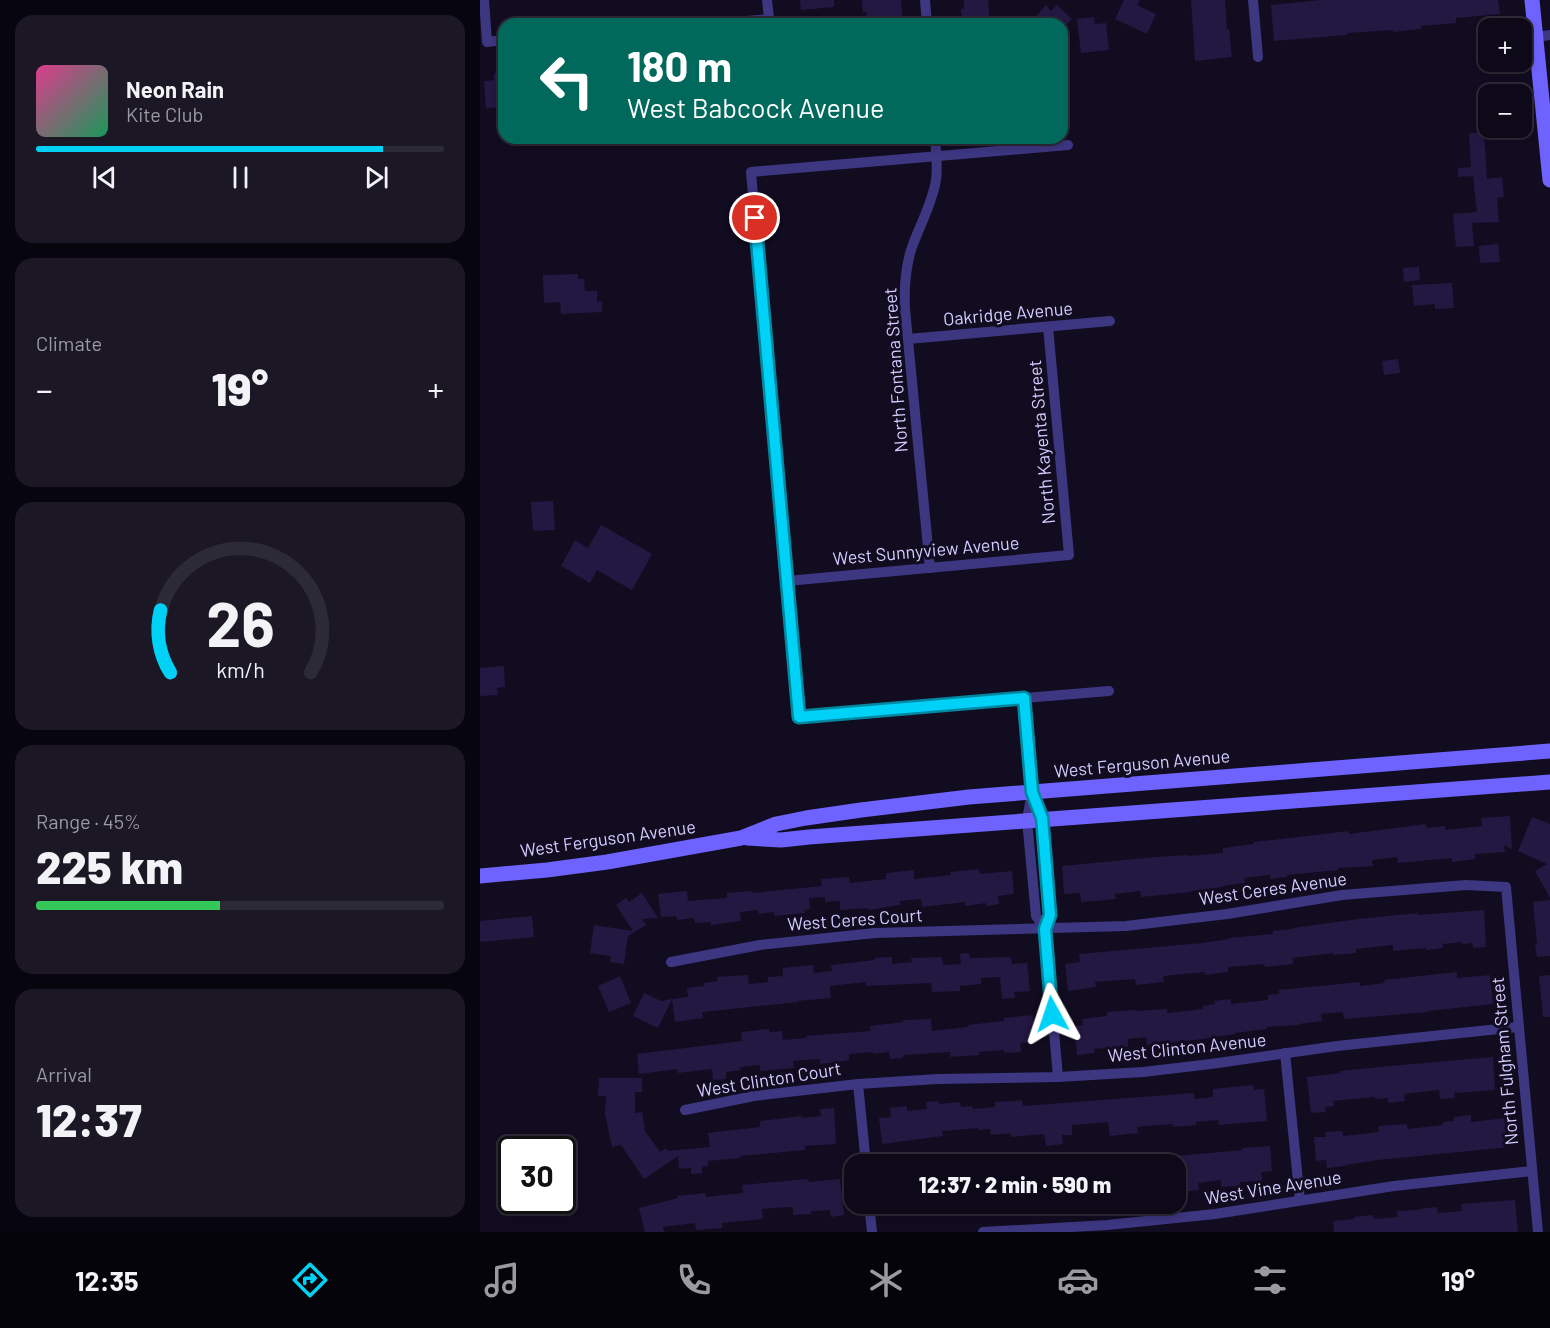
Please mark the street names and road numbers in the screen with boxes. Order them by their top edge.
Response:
street label: North Fontana Street [878,287,912,453]
street label: Oakridge Avenue [942,296,1074,330]
street label: North Kayenta Street [1023,359,1059,525]
street label: West Sunnyview Avenue [832,531,1020,569]
street label: West Ferguson Avenue [1053,744,1231,782]
street label: West Ferguson Avenue [519,815,697,861]
street label: West Ceres Avenue [1198,867,1348,909]
street label: West Ceres Court [787,903,923,935]
street label: North Fulgham Street [1486,976,1522,1146]
street label: West Clinton Avenue [1107,1028,1267,1066]
street label: West Clinton Court [695,1057,842,1101]
street label: West Vine Avenue [1203,1165,1343,1209]

